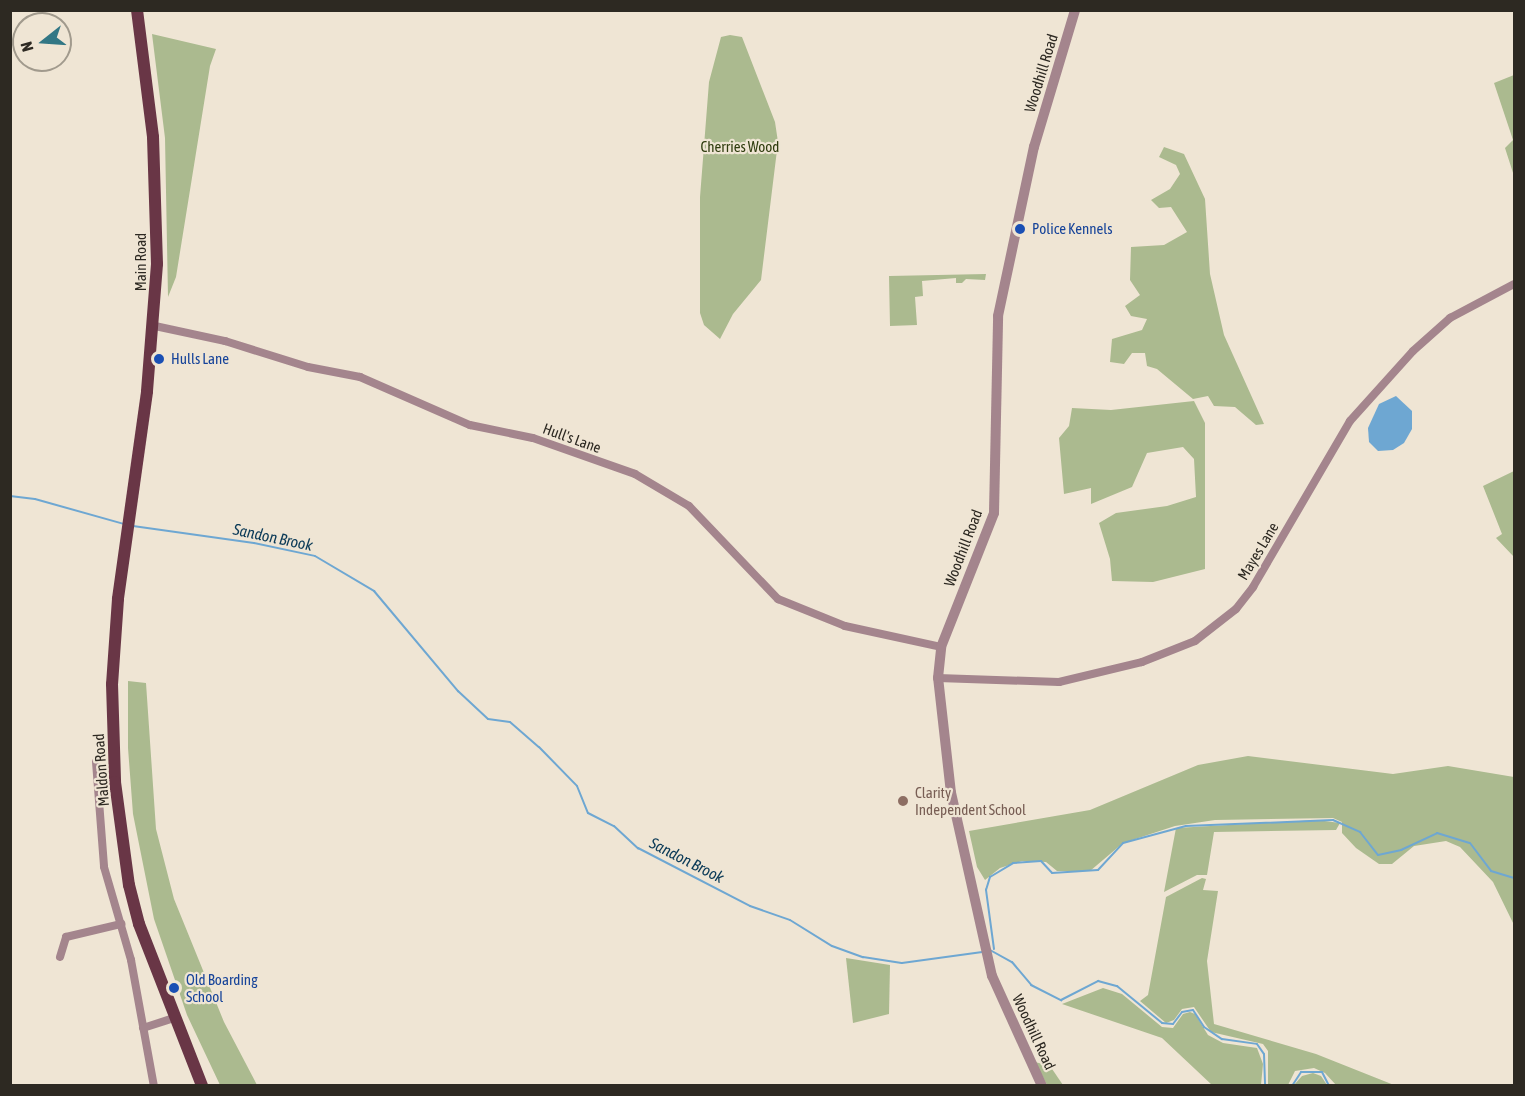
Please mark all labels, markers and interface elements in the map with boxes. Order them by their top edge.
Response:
north arrow [12,12,72,72]
street label: Woodhill Road [1021,32,1061,114]
text: N [17,40,37,54]
park label: Cherries Wood [701,138,779,156]
place label: Police Kennels [1032,220,1113,238]
marker: Police Kennels [1013,222,1027,236]
street label: Main Road [132,233,150,291]
place label: Hulls Lane [171,350,229,368]
marker: Hulls Lane [152,352,166,366]
street label: Hull's Lane [540,419,604,457]
street label: Woodhill Road [940,507,986,589]
water label: Sandon Brook [231,519,315,555]
street label: Mayes Lane [1234,519,1282,583]
street label: Maldon Road [89,733,113,807]
place label: Clarity Independent School [915,783,1026,818]
marker: Clarity Independent School [896,794,910,808]
water label: Sandon Brook [647,833,727,887]
place label: Old Boarding School [186,970,258,1005]
marker: Old Boarding School [167,981,181,995]
street label: Woodhill Road [1009,991,1059,1073]

